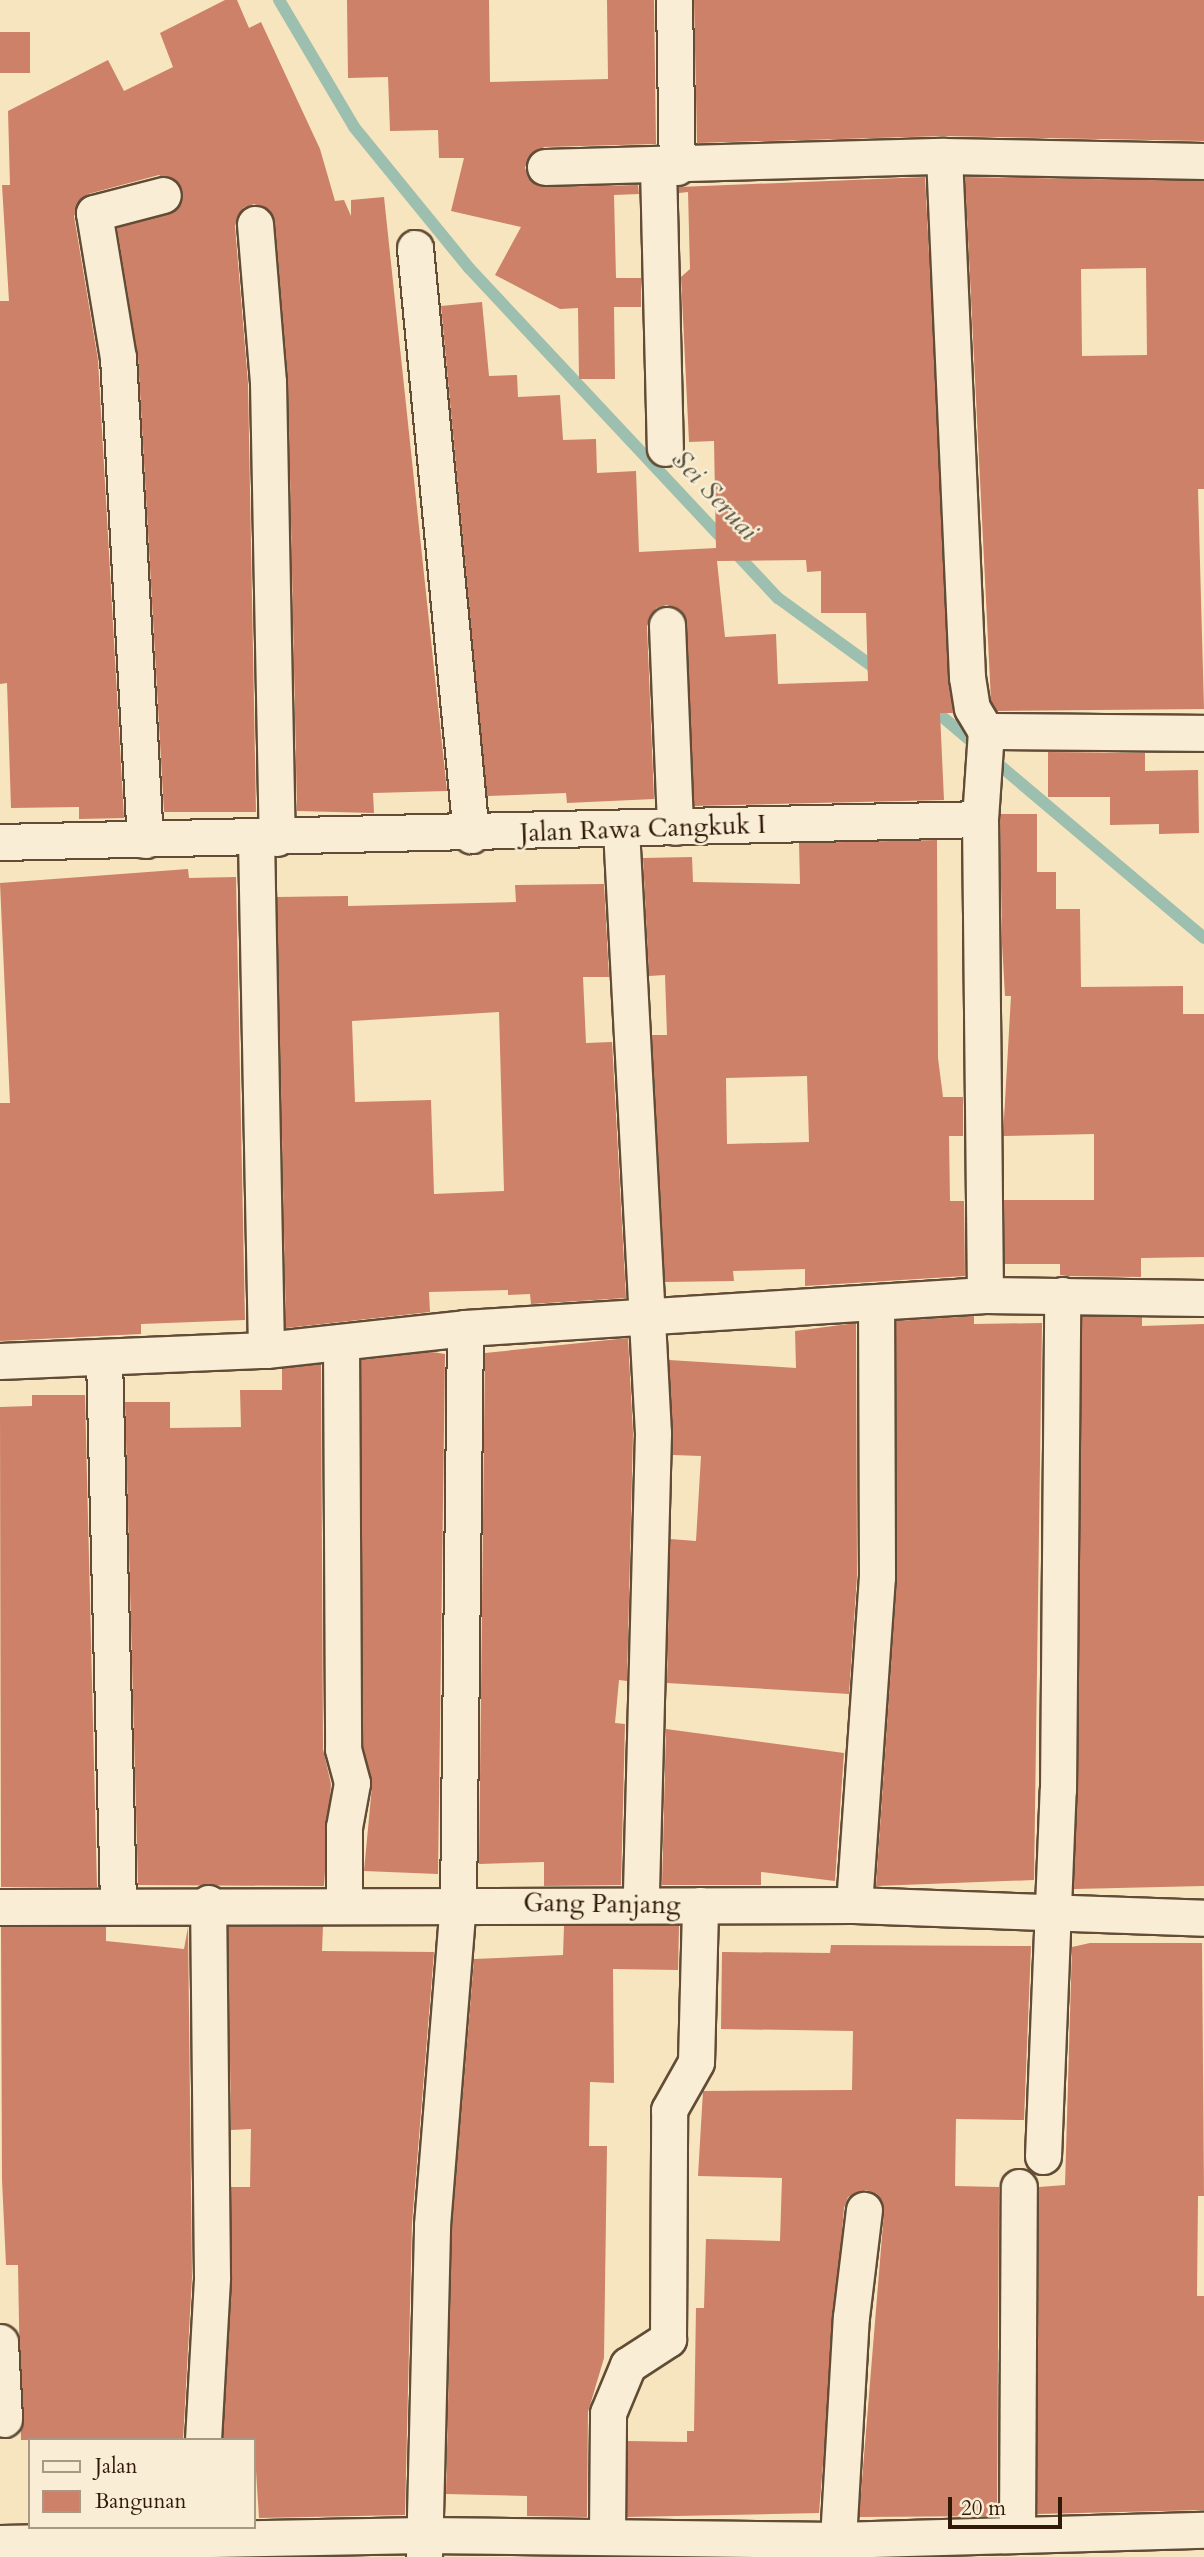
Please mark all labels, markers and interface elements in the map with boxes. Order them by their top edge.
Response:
water label: Sei Seruai [665,443,765,547]
street label: Jalan Rawa Cangkuk I [519,809,767,849]
street label: Gang Panjang [523,1887,681,1921]
legend [28,2438,256,2529]
text: Jalan [95,2452,138,2481]
scale bar [952,2484,1066,2528]
text: Bangunan [95,2487,187,2516]
text: 20 m [961,2494,1006,2523]

